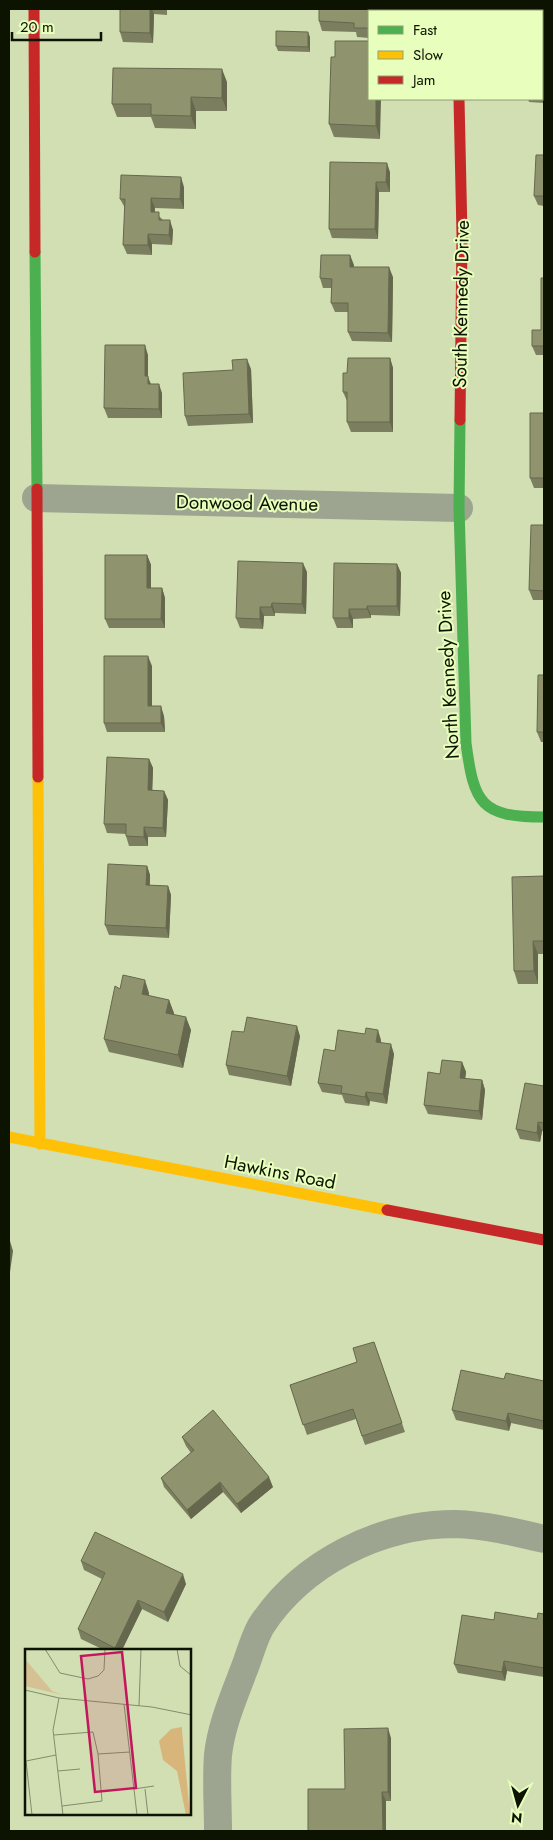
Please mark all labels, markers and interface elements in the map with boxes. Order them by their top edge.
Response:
scale bar [12,10,101,42]
legend [368,10,543,100]
text: 20 m [20,16,54,38]
text: Fast [413,19,437,41]
text: Slow [413,44,444,66]
text: Jam [411,69,436,91]
street label: South Kennedy Drive [446,220,476,388]
street label: Donwood Avenue [176,488,319,518]
street label: North Kennedy Drive [430,590,466,760]
street label: Hawkins Road [222,1148,338,1196]
inset map [25,1649,191,1815]
north arrow [493,1780,543,1830]
text: N [510,1807,523,1828]

